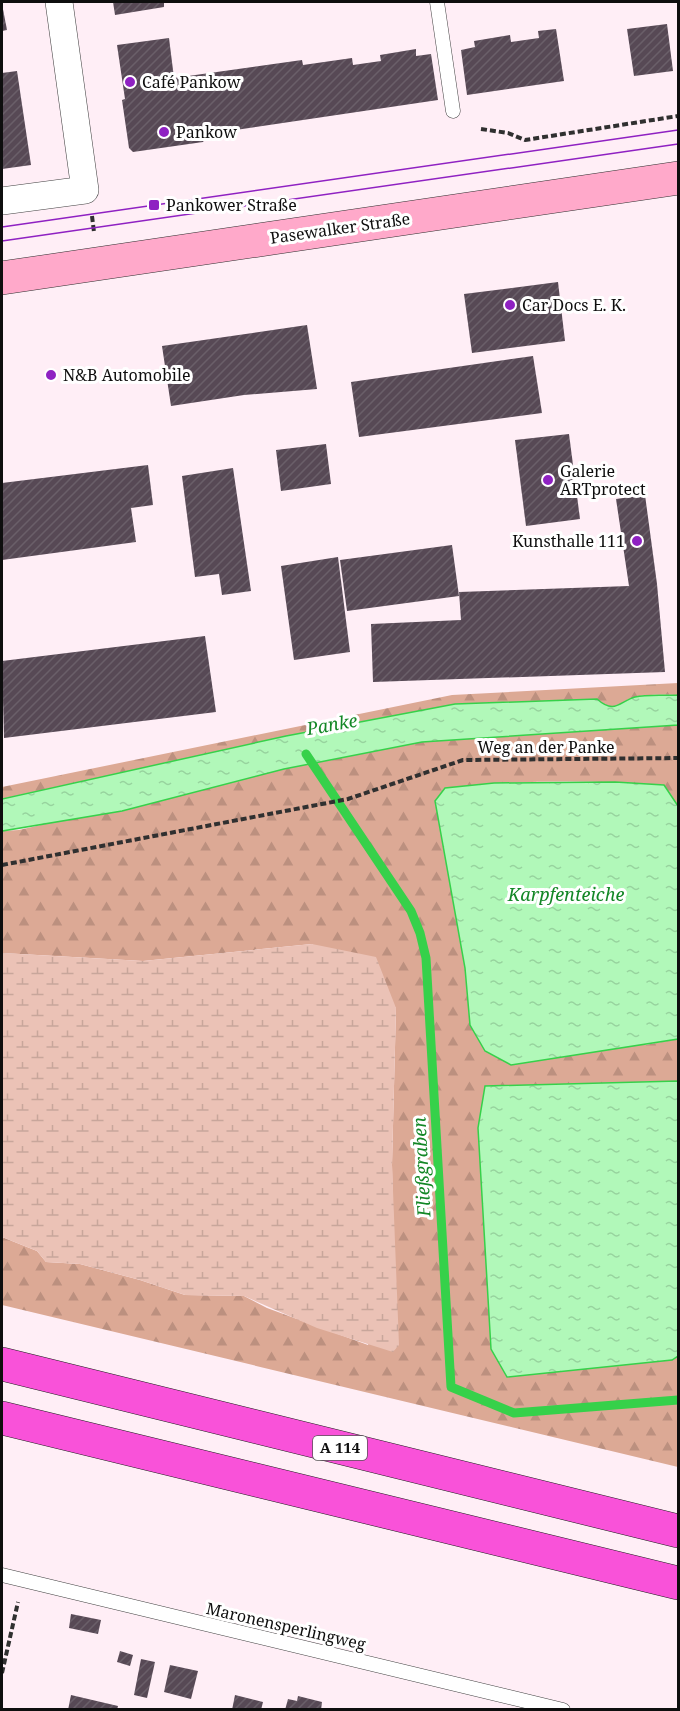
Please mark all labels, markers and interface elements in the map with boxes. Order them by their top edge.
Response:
place label: Café Pankow [142,71,241,93]
marker: Café Pankow [123,75,137,89]
place label: Pankow [176,121,237,143]
marker: Pankow [157,125,171,139]
place label: Pankower Straße [166,194,297,216]
marker: Pankower Straße [147,198,161,212]
street label: Pasewalker Straße [269,207,411,249]
place label: Car Docs E. K. [522,294,626,316]
marker: Car Docs E. K. [503,298,517,312]
place label: N&B Automobile [63,364,191,386]
marker: N&B Automobile [44,368,58,382]
place label: Galerie ARTprotect [560,460,646,500]
marker: Galerie ARTprotect [541,473,555,487]
place label: Kunsthalle 111 [512,530,625,552]
marker: Kunsthalle 111 [630,534,644,548]
water label: Panke [304,708,359,740]
street label: Weg an der Panke [477,736,615,758]
water label: Karpfenteiche [507,882,624,906]
water label: Fließgraben [406,1116,436,1219]
road number: A 114 [313,1436,367,1460]
street label: Maronensperlingweg [204,1597,368,1655]

